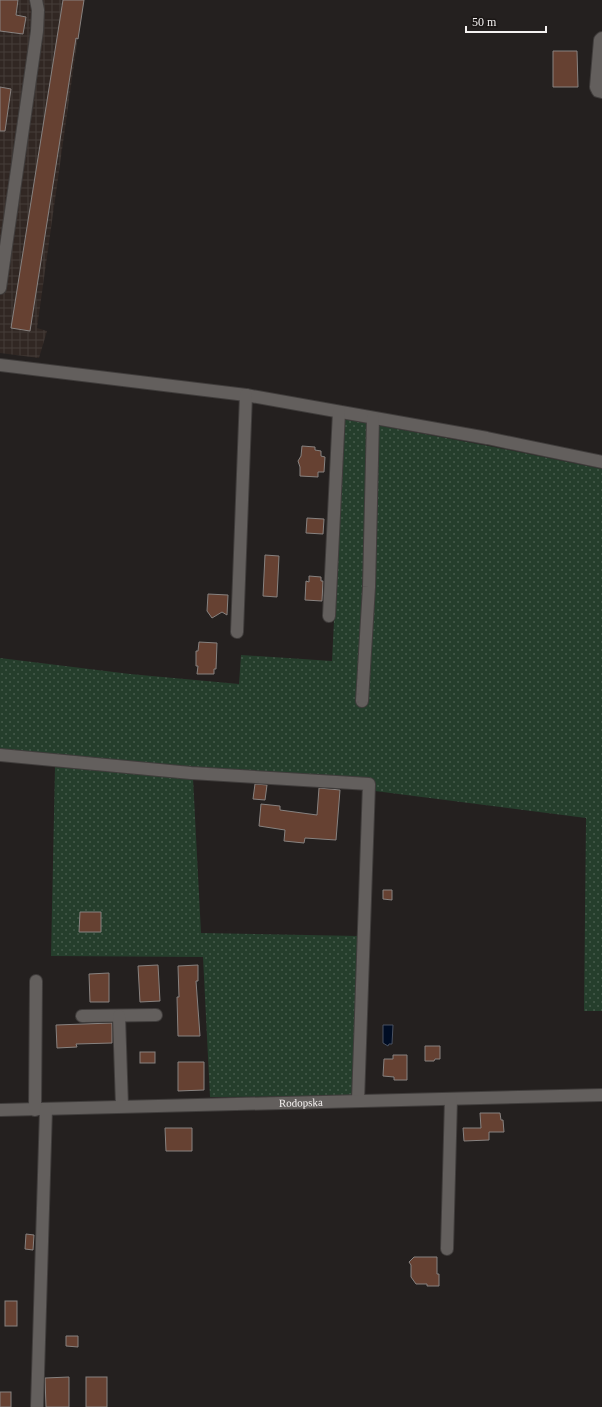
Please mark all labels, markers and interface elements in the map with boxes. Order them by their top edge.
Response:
scale bar [466,8,546,34]
text: 50 m [472,15,497,29]
street label: Rodopska [279,1096,323,1109]

